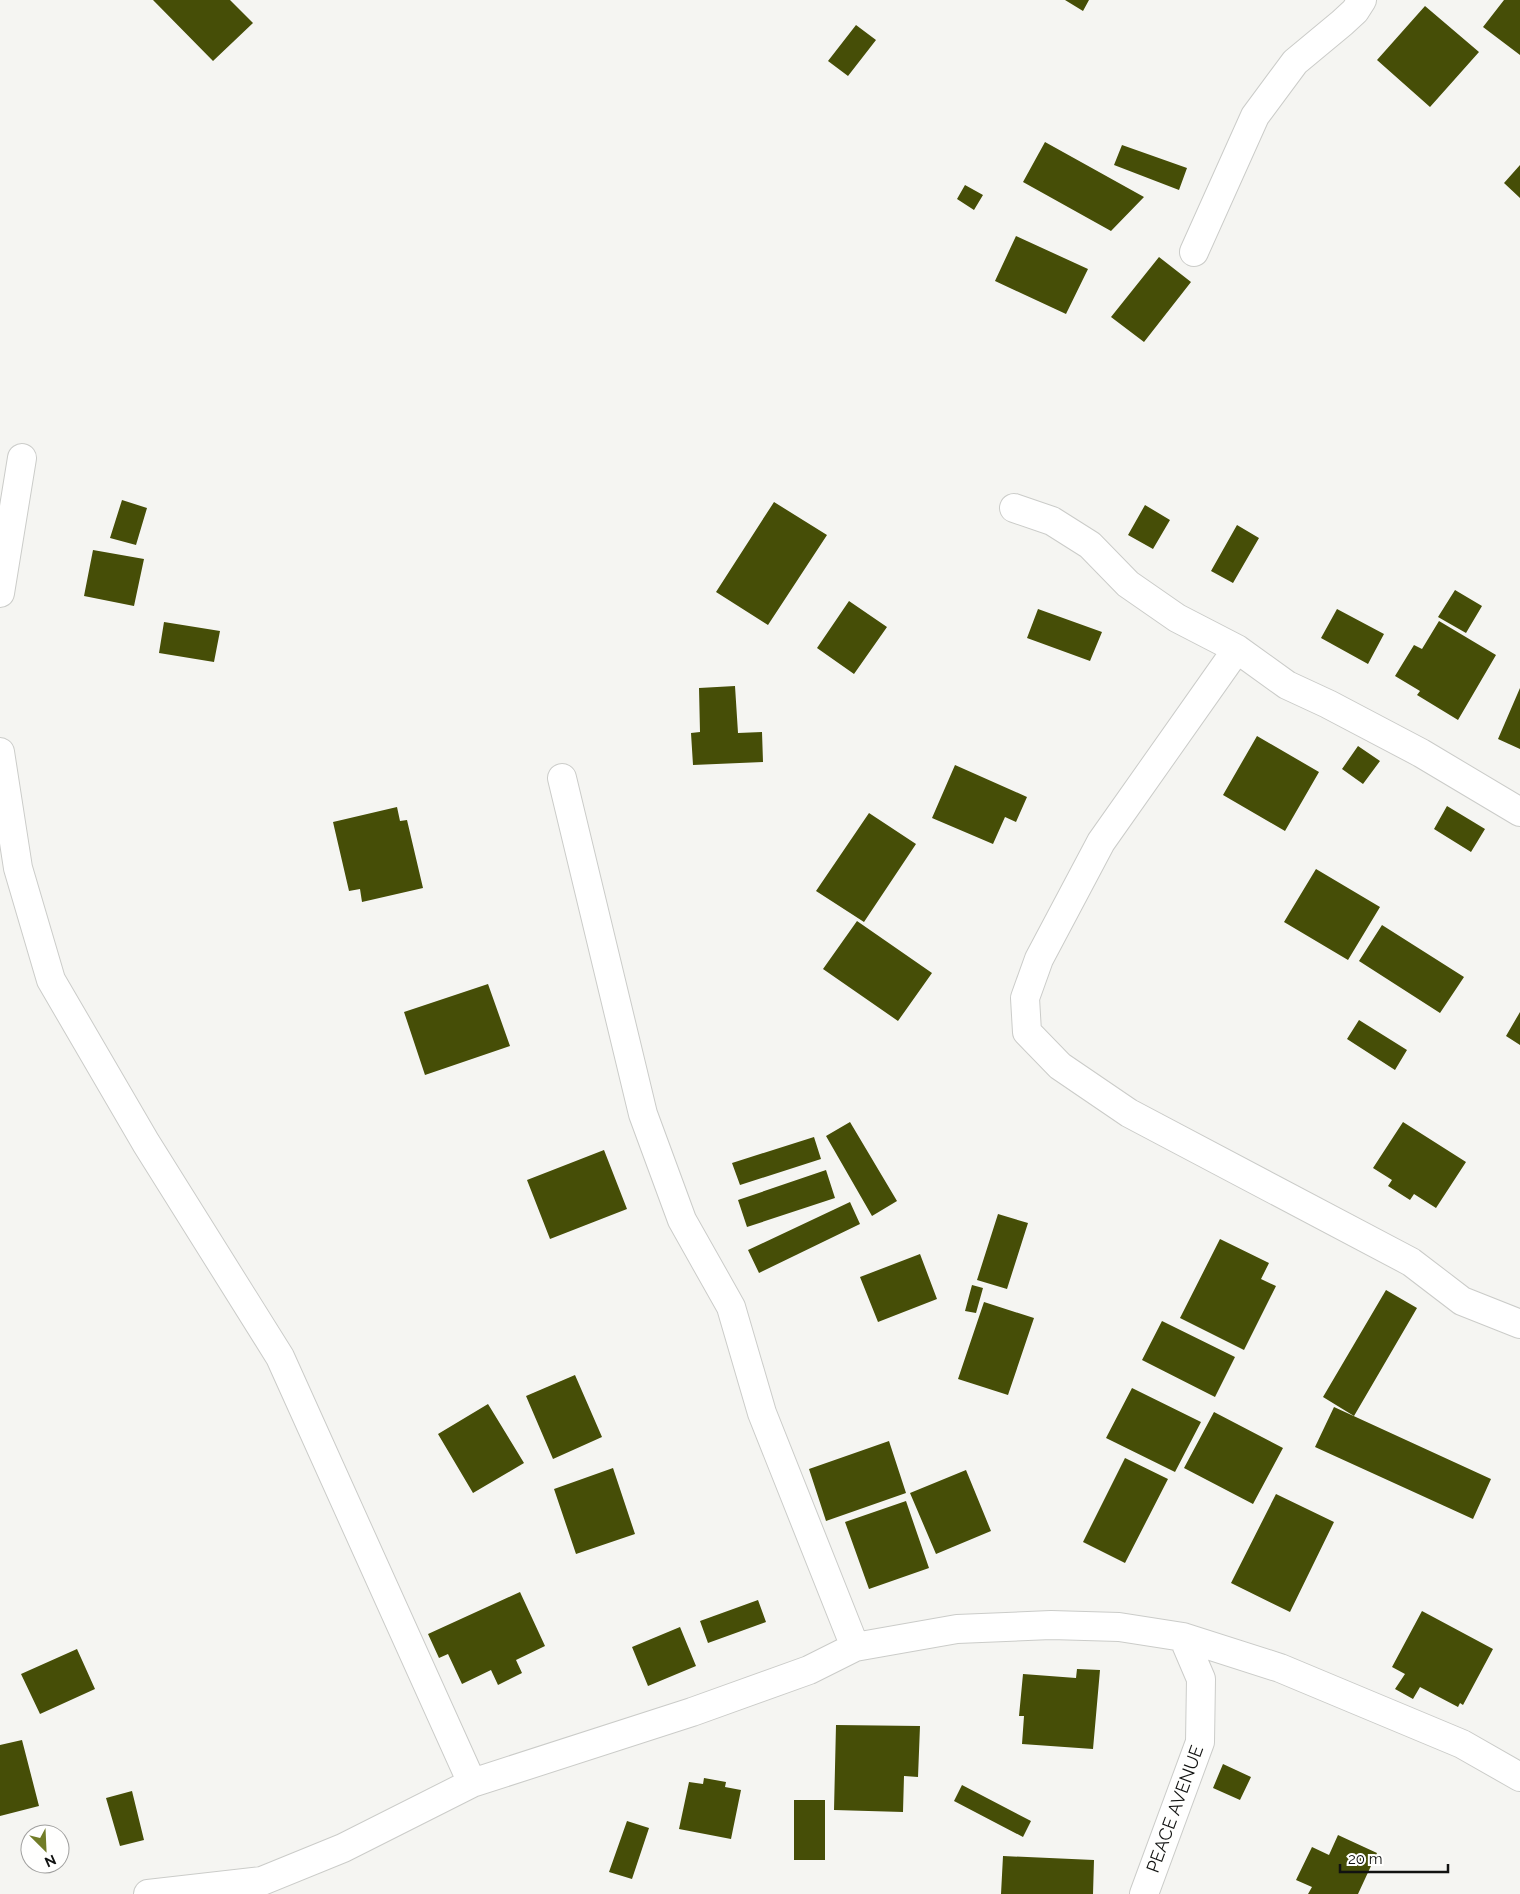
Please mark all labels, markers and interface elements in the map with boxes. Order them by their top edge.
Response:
street label: PEACE AVENUE [1142,1742,1207,1875]
north arrow [20,1824,70,1874]
scale bar [1340,1842,1448,1874]
text: 20 m [1348,1850,1383,1868]
text: N [42,1851,58,1870]

